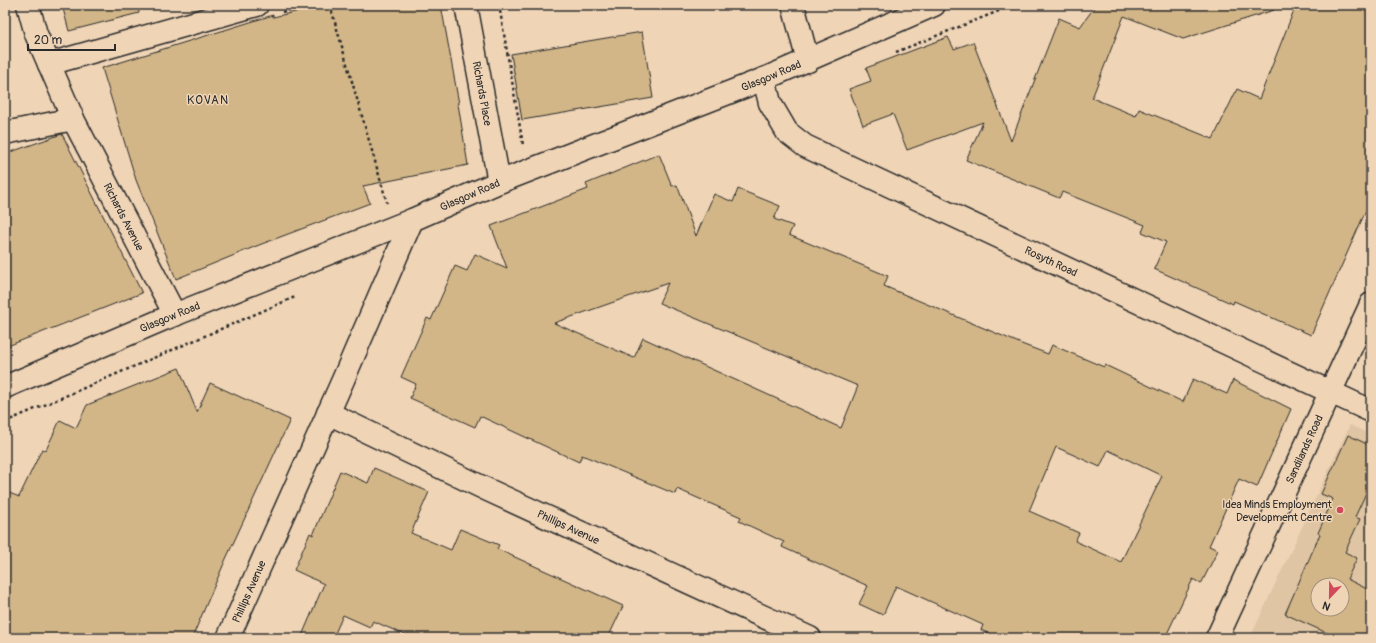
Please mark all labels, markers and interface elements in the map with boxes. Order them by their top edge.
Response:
scale bar [28,26,115,52]
text: 20 m [34,33,63,48]
street label: Glasgow Road [739,58,803,94]
street label: Richards Place [470,60,495,128]
district label: KOVAN [187,93,229,108]
street label: Glasgow Road [438,176,502,214]
street label: Richards Avenue [100,181,147,254]
street label: Rosyth Road [1023,244,1079,280]
street label: Glasgow Road [138,299,202,336]
street label: Sandilands Road [1283,413,1326,486]
place label: Idea Minds Employment Development Centre [1222,498,1333,524]
marker: Idea Minds Employment Development Centre [1335,505,1345,515]
street label: Phillips Avenue [535,508,602,548]
street label: Phillips Avenue [230,558,269,625]
north arrow [1310,577,1350,617]
text: N [1320,598,1332,613]

